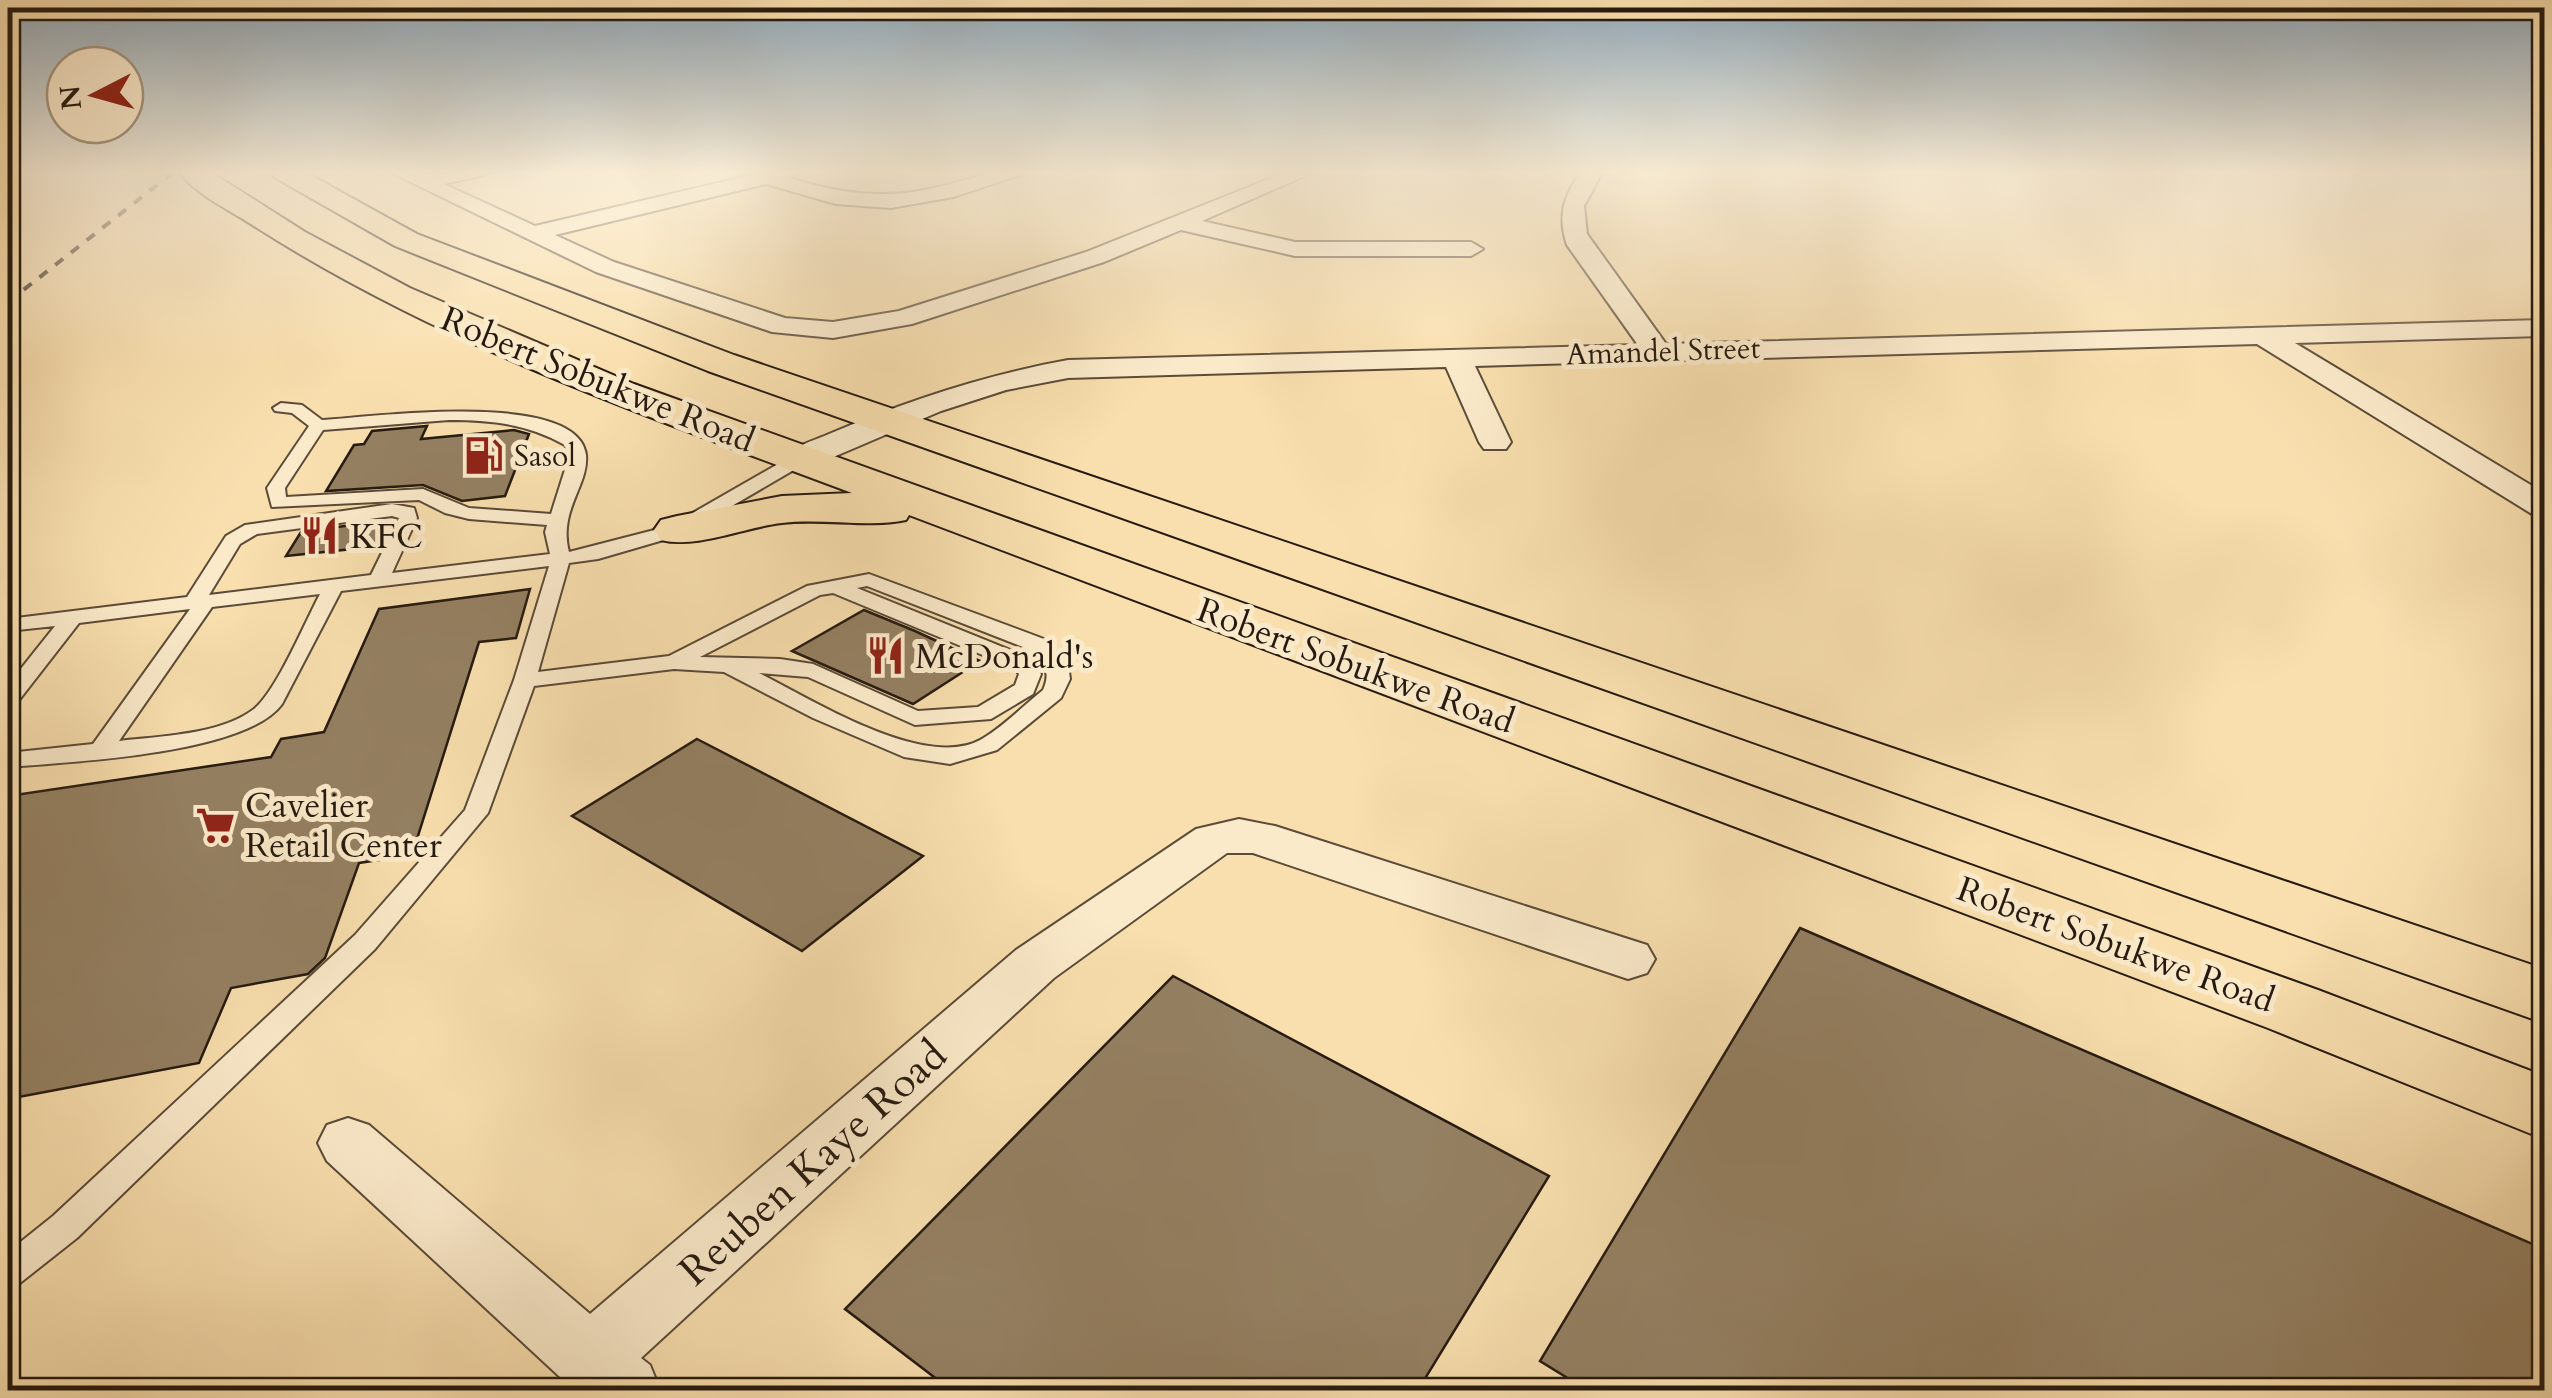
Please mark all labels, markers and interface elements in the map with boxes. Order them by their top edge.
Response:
north arrow [45,45,145,145]
text: N [51,83,91,112]
street label: Robert Sobukwe Road [434,295,762,465]
street label: Amandel Street [1565,328,1761,375]
fuel station icon: Sasol [463,435,505,477]
place label: Sasol [514,436,576,477]
place label: KFC [350,513,423,561]
restaurant icon: KFC [299,515,341,557]
street label: Robert Sobukwe Road [1190,586,1521,746]
place label: McDonald's [915,633,1094,681]
restaurant icon: McDonald's [864,635,906,677]
place label: Cavelier Retail Center [245,782,442,870]
supermarket icon: Cavelier Retail Center [194,804,236,846]
street label: Robert Sobukwe Road [1950,865,2281,1025]
street label: Reuben Kaye Road [667,1027,959,1299]

